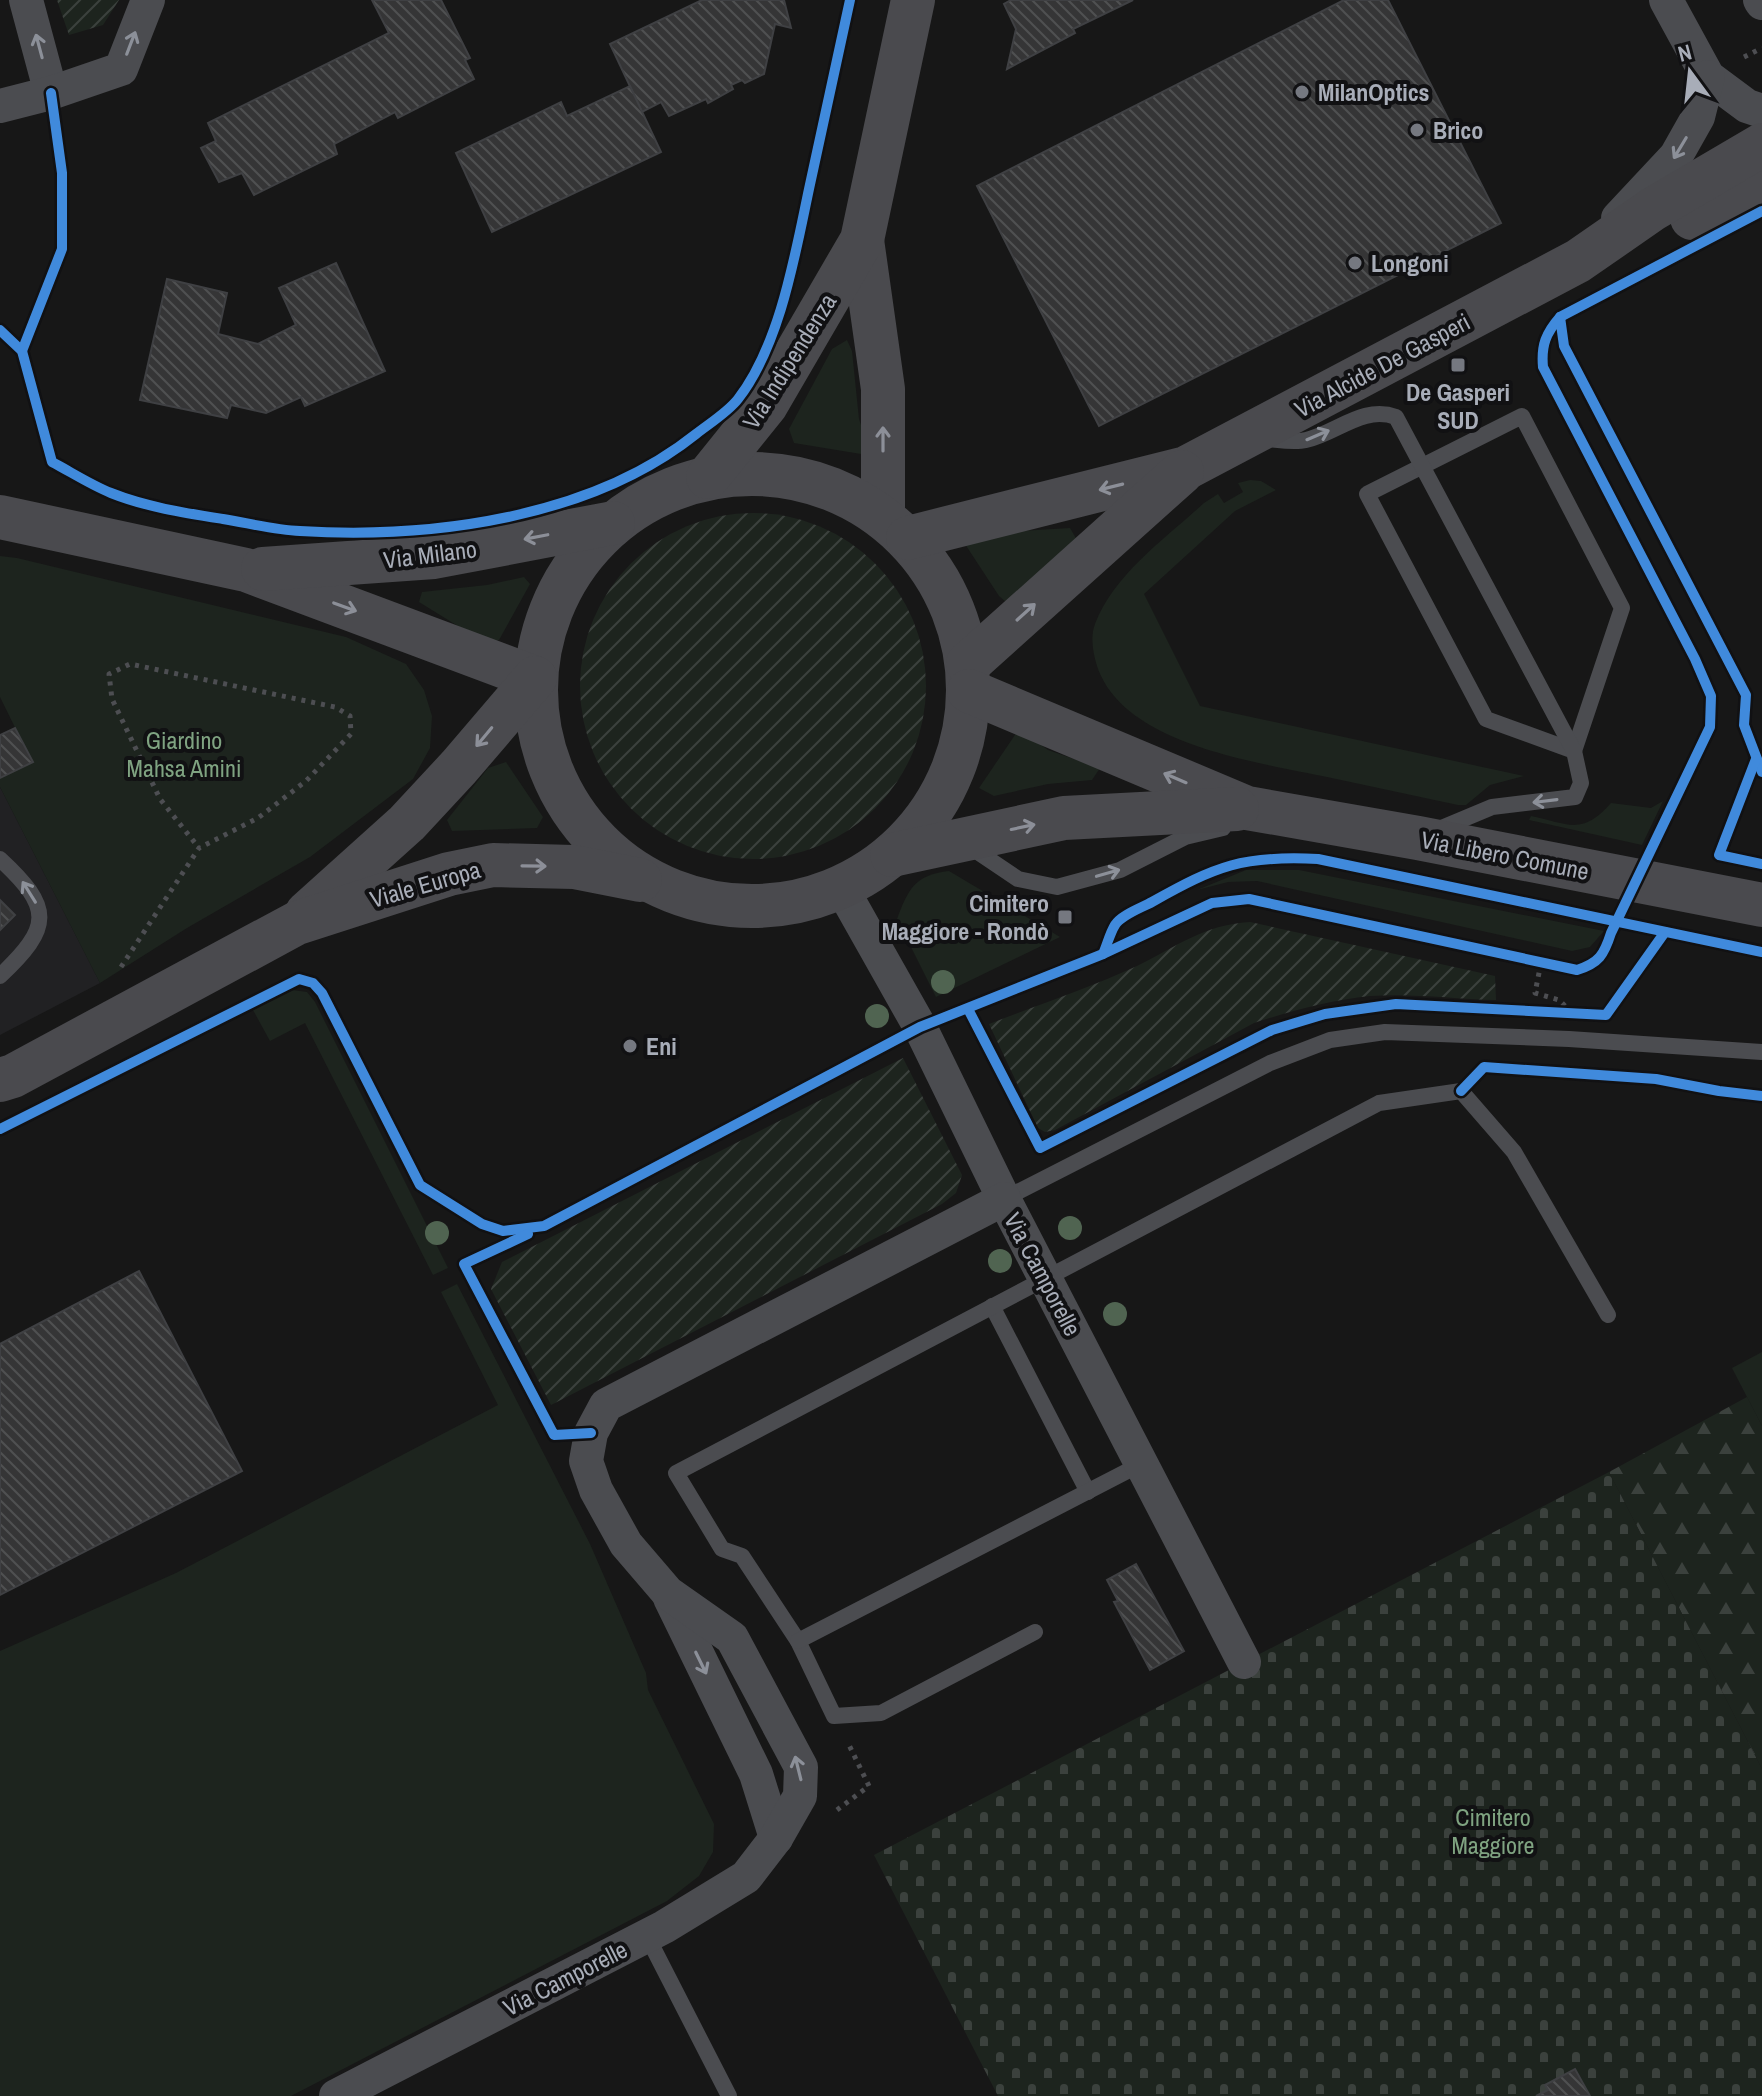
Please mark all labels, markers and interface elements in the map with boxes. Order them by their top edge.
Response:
one-way arrow [125,31,139,56]
north arrow [1650,32,1730,112]
one-way arrow [31,34,46,60]
text: N [1675,37,1695,69]
place label: MilanOptics [1318,76,1430,108]
marker: MilanOptics [1293,83,1311,101]
place label: Brico [1433,114,1483,146]
marker: Brico [1408,121,1426,139]
one-way arrow [1672,136,1688,159]
place label: Longoni [1371,247,1449,279]
marker: Longoni [1346,254,1364,272]
street label: Via Indipendenza [735,287,843,435]
street label: Via Alcide De Gasperi [1289,305,1475,425]
marker: De Gasperi SUD [1449,356,1467,374]
place label: De Gasperi SUD [1406,376,1510,436]
one-way arrow [875,426,891,453]
one-way arrow [1305,426,1330,441]
one-way arrow [1098,480,1124,495]
one-way arrow [524,531,549,546]
street label: Via Milano [382,532,478,576]
one-way arrow [332,601,357,615]
one-way arrow [1015,603,1035,621]
park label: Giardino Mahsa Amini [127,724,241,784]
one-way arrow [475,727,493,747]
one-way arrow [1163,769,1188,784]
one-way arrow [1533,794,1558,809]
one-way arrow [1009,819,1035,834]
street label: Via Libero Comune [1418,823,1592,887]
street label: Viale Europa [366,853,484,915]
one-way arrow [520,859,547,874]
one-way arrow [1095,865,1121,880]
one-way arrow [21,882,38,904]
place label: Cimitero Maggiore - Rondò [882,887,1049,947]
marker: Cimitero Maggiore - Rondò [1056,908,1074,926]
place label: Eni [646,1030,677,1062]
marker: Eni [621,1037,639,1055]
street label: Via Camporelle [997,1207,1089,1341]
one-way arrow [694,1651,710,1675]
one-way arrow [789,1756,804,1781]
park label: Cimitero Maggiore [1451,1801,1535,1861]
street label: Via Camporelle [497,1933,633,2023]

